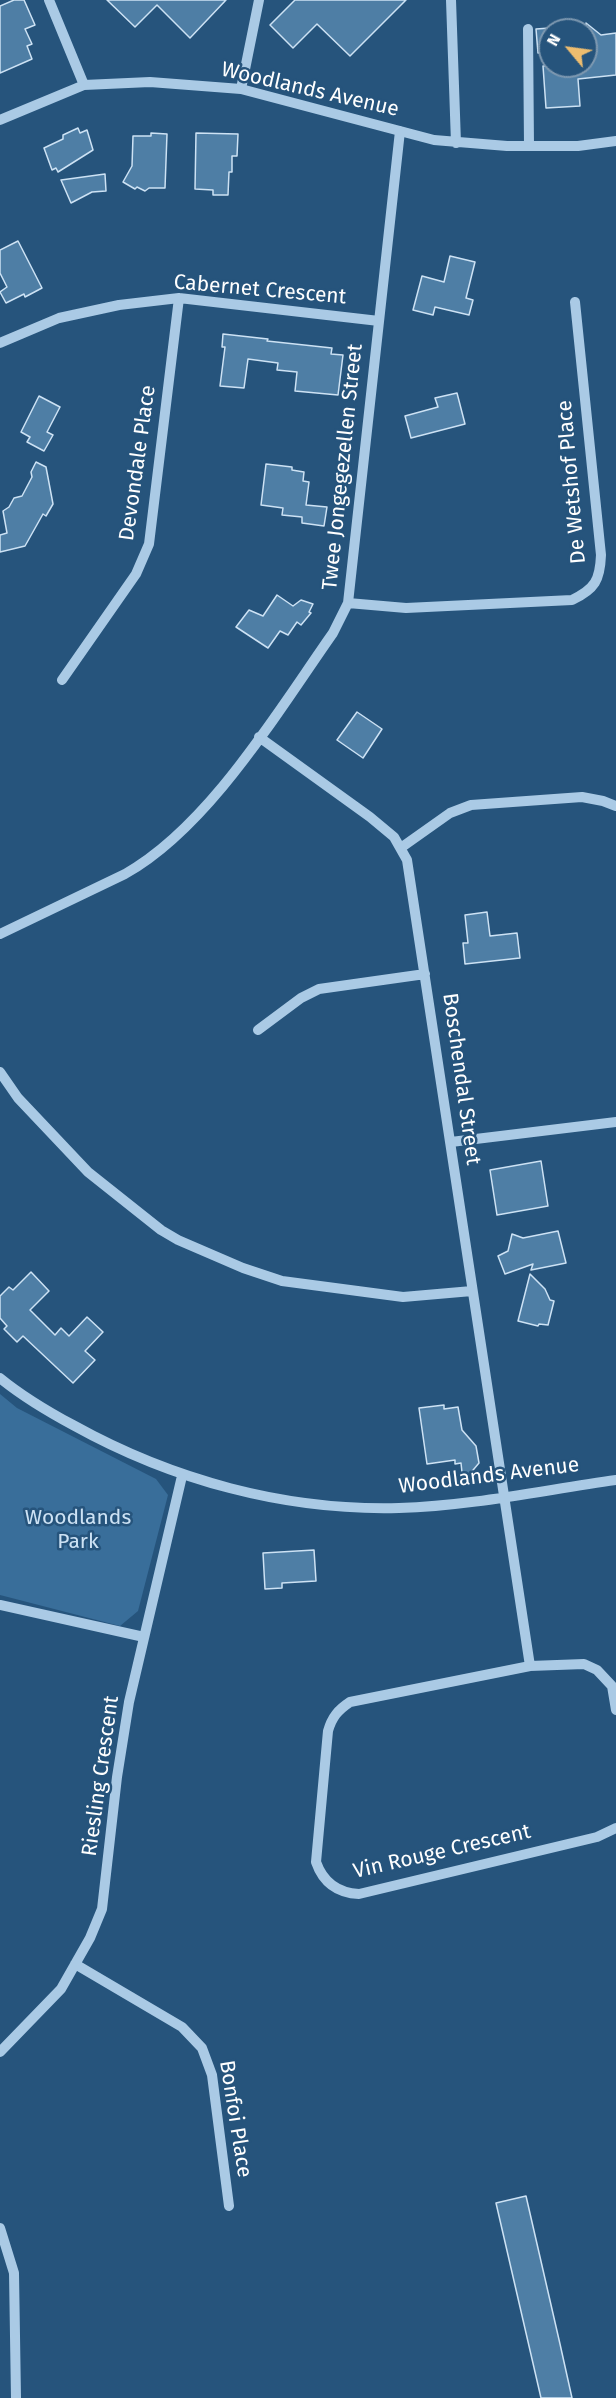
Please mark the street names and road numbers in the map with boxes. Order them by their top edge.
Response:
street label: Woodlands Avenue [219,57,401,123]
street label: Cabernet Crescent [173,270,347,310]
street label: Twee Jongegezellen Street [318,343,368,591]
street label: Devondale Place [115,383,161,543]
street label: De Wetshof Place [552,399,592,565]
street label: Boschendal Street [436,991,486,1167]
street label: Woodlands Avenue [397,1452,581,1500]
street label: Riesling Crescent [77,1694,125,1858]
street label: Vin Rouge Crescent [351,1819,533,1885]
street label: Bonfoi Place [213,2059,257,2179]

